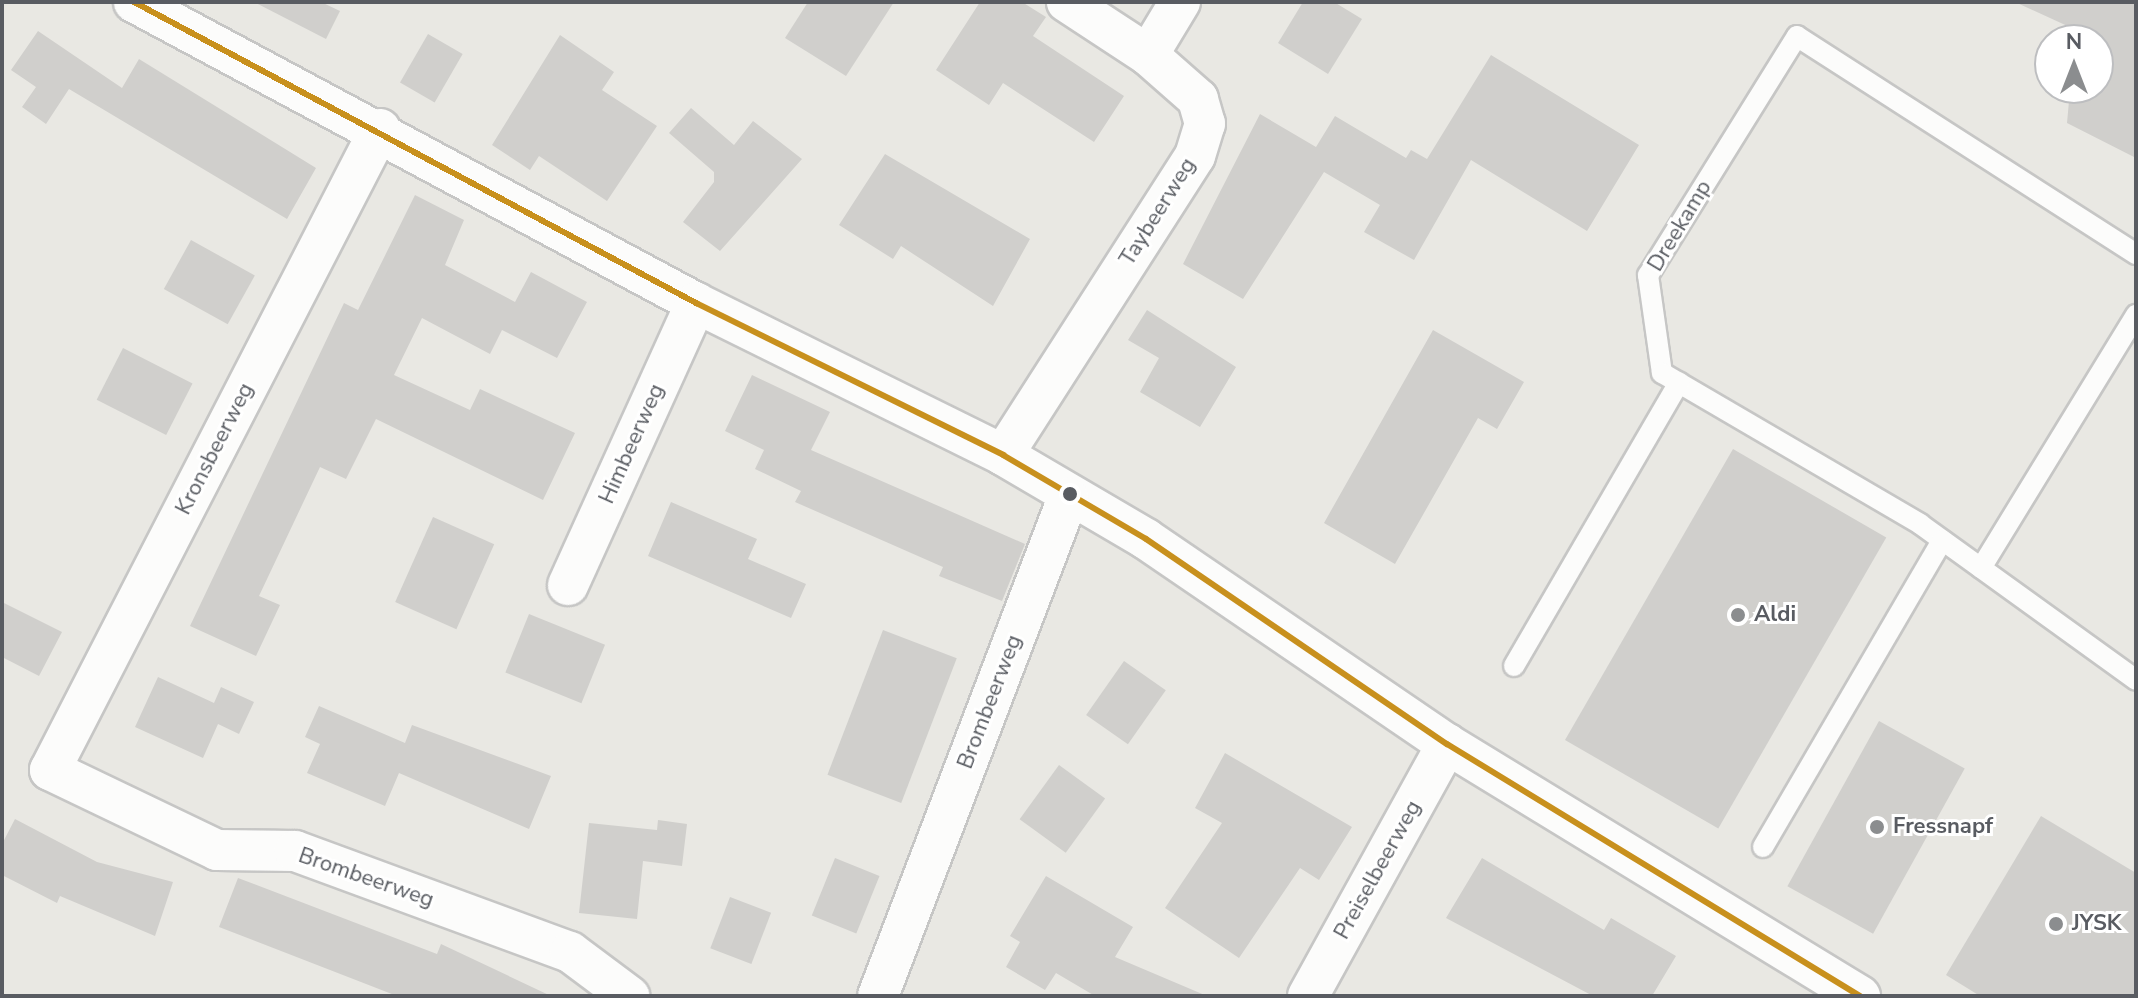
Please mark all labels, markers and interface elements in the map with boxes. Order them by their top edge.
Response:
north arrow [2034,24,2114,104]
text: N [2066,27,2082,57]
street label: Taybeerweg [1114,153,1202,271]
street label: Dreekamp [1643,176,1717,276]
street label: Kronsbeerweg [170,379,260,519]
street label: Himbeerweg [594,380,670,508]
unlabelled marker [1062,486,1078,502]
place label: Aldi [1754,602,1796,628]
marker: Aldi [1729,606,1747,624]
street label: Brombeerweg [952,631,1028,773]
street label: Preiselbeerweg [1329,796,1427,944]
place label: Fressnapf [1893,814,1993,840]
marker: Fressnapf [1868,818,1886,836]
street label: Brombeerweg [295,843,437,913]
place label: JYSK [2072,911,2121,937]
marker: JYSK [2047,915,2065,933]

